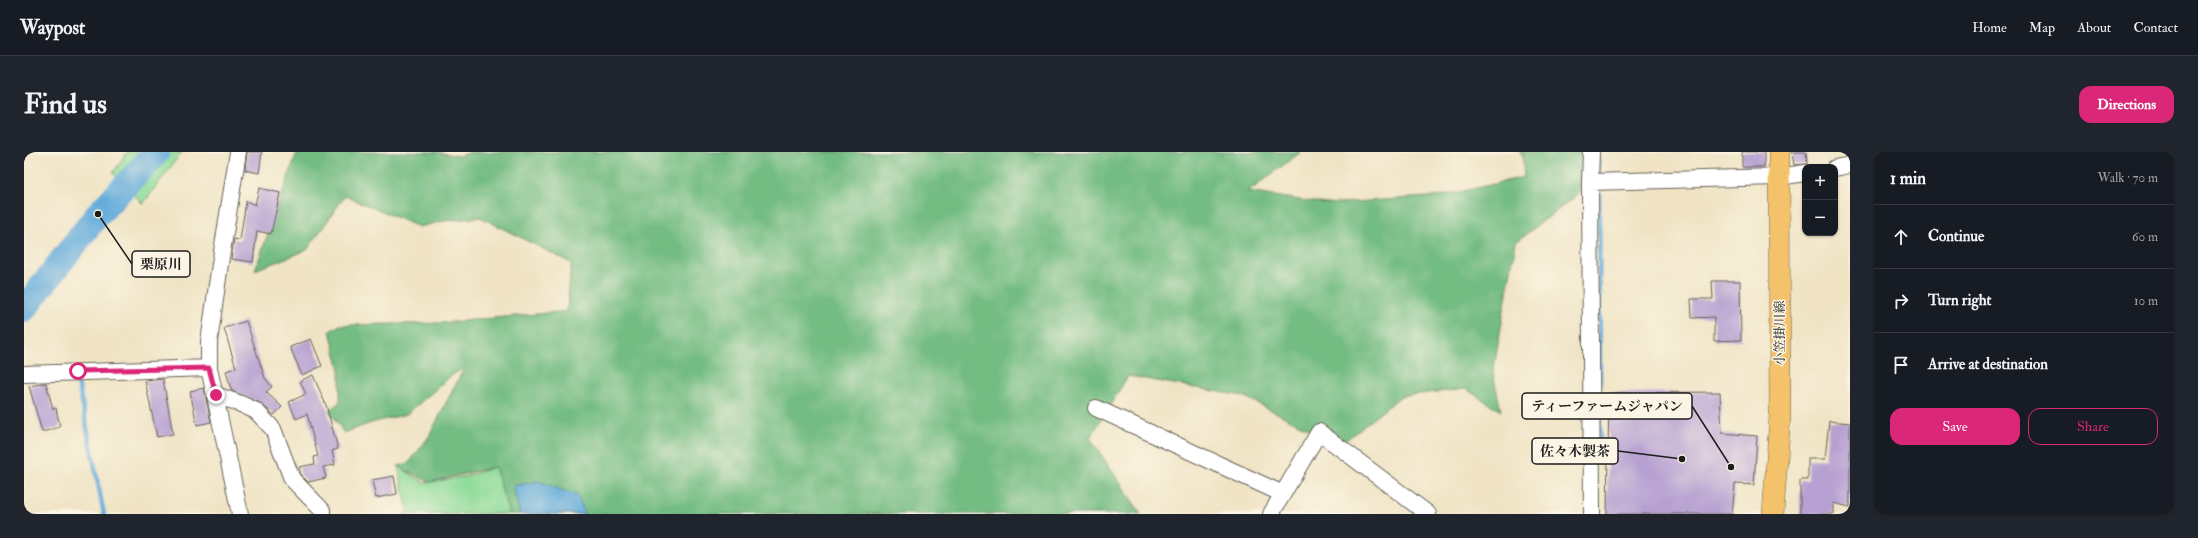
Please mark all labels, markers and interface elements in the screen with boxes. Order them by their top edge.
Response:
text: Waypost [20,16,85,40]
text: Home [1972,19,2007,36]
text: Map [2029,19,2055,36]
text: About [2077,19,2111,36]
text: Contact [2133,19,2178,36]
button: Directions [2079,86,2174,123]
text: Find us [24,87,107,122]
map controls [1802,164,1838,236]
button: + [1802,164,1838,200]
text: 1 min [1890,168,1926,189]
text: Walk · 70 m [2098,170,2158,186]
button: − [1802,200,1838,236]
icon: ahead [1890,226,1912,248]
text: Continue [1928,227,1984,246]
text: 60 m [2132,229,2158,245]
callout: 栗原川 [132,251,190,277]
text: 栗原川 [140,256,182,273]
icon: right [1890,290,1912,312]
text: Turn right [1928,291,1991,310]
text: 10 m [2134,293,2158,309]
street label: 小笠掛川線 [1772,300,1788,366]
icon: arrive [1890,354,1912,376]
text: Arrive at destination [1928,355,2048,374]
route start [69,362,87,380]
route end [207,386,225,404]
callout: ティーファームジャパン [1522,393,1692,419]
text: ティーファームジャパン [1531,398,1683,415]
button: Save [1890,408,2020,445]
button: Share [2028,408,2158,445]
callout: 佐々木製茶 [1532,438,1618,464]
text: 佐々木製茶 [1540,443,1610,460]

